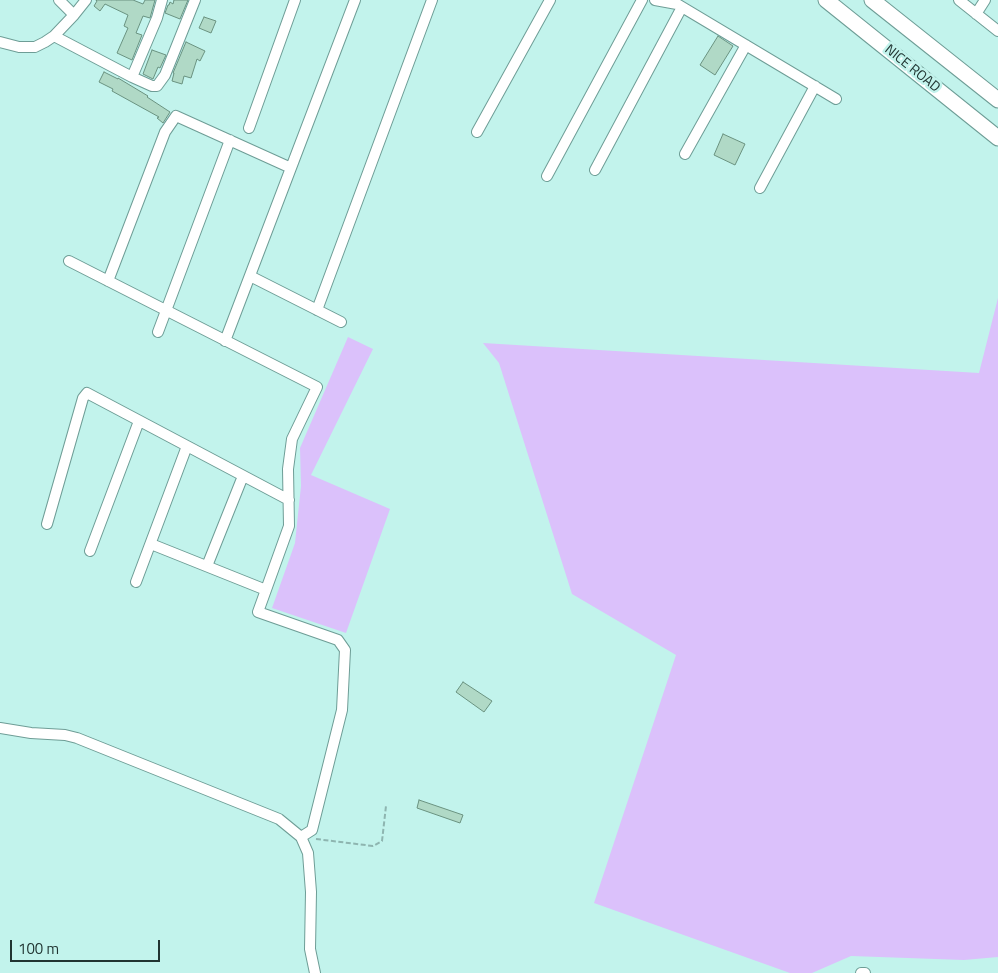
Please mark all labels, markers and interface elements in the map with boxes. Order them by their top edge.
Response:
street label: NICE ROAD [881,42,943,96]
scale bar [12,930,162,962]
text: 100 m [18,937,59,960]

